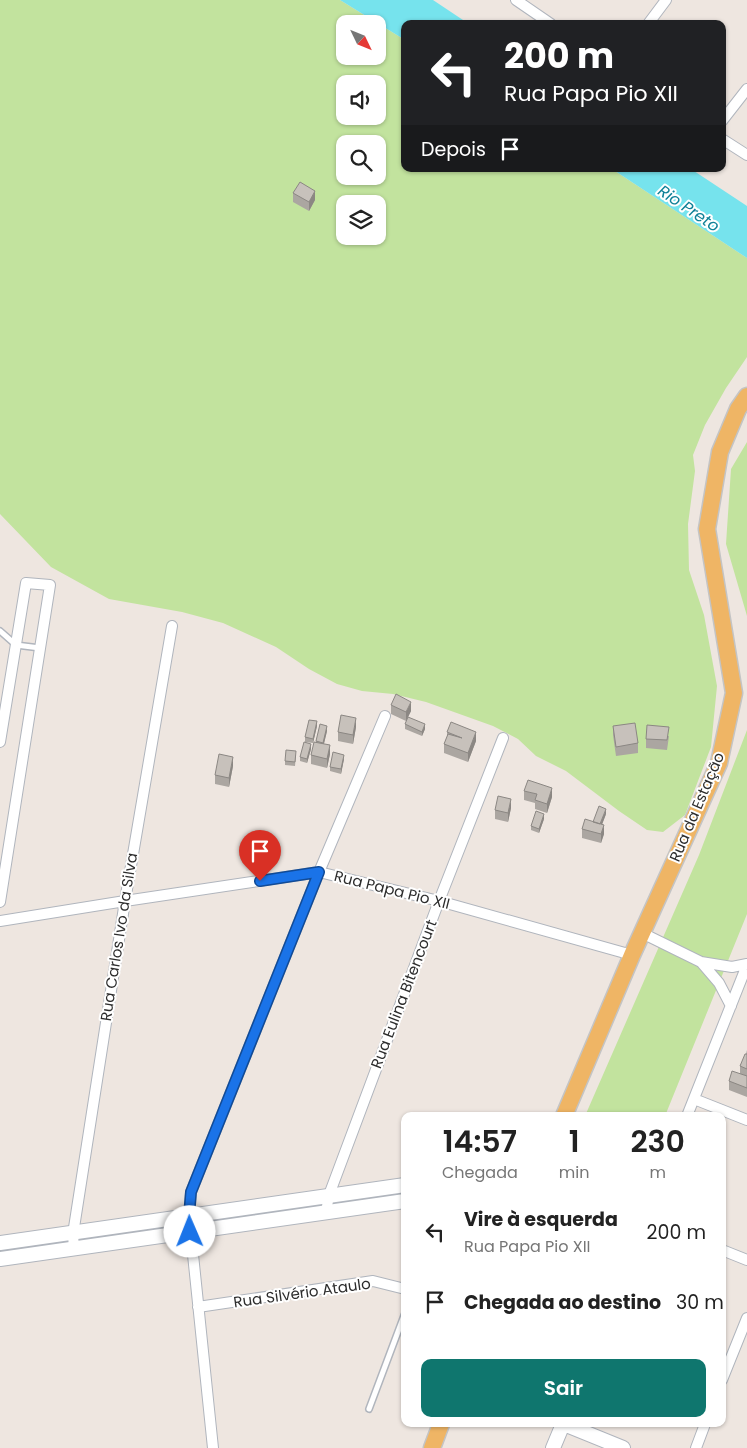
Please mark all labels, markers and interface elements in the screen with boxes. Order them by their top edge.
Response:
north arrow [336,15,386,65]
map controls [336,15,386,245]
text: 200 m [504,31,614,80]
icon: left [421,40,486,105]
button: sound [336,75,386,125]
text: Rua Papa Pio XII [504,78,678,109]
button: search [336,135,386,185]
icon: arrive [496,135,524,163]
text: Depois [421,136,486,163]
water label: Rio Preto [653,179,724,237]
button: layers [336,195,386,245]
street label: Rua da Estação [664,749,729,865]
pin [239,830,281,881]
icon: arrive [246,837,274,865]
street label: Rua Carlos Ivo da Silva [95,851,142,1023]
street label: Rua Papa Pio XII [332,865,452,914]
street label: Rua Eulina Bitencourt [365,916,442,1071]
text: 14:57 [443,1120,517,1163]
text: 1 [569,1120,580,1163]
text: 230 [630,1120,685,1163]
text: Chegada [442,1161,518,1184]
text: min [559,1161,589,1184]
text: m [649,1161,666,1184]
position arrow [163,1205,215,1257]
text: Vire à esquerda [464,1206,618,1233]
icon: left [421,1218,449,1246]
text: 200 m [647,1219,706,1246]
text: Rua Papa Pio XII [464,1235,591,1258]
street label: Rua Silvério Ataulo [232,1272,372,1313]
icon: arrive [421,1288,449,1316]
text: Chegada ao destino [464,1289,661,1316]
text: 30 m [676,1289,724,1316]
button: Sair [421,1359,706,1417]

